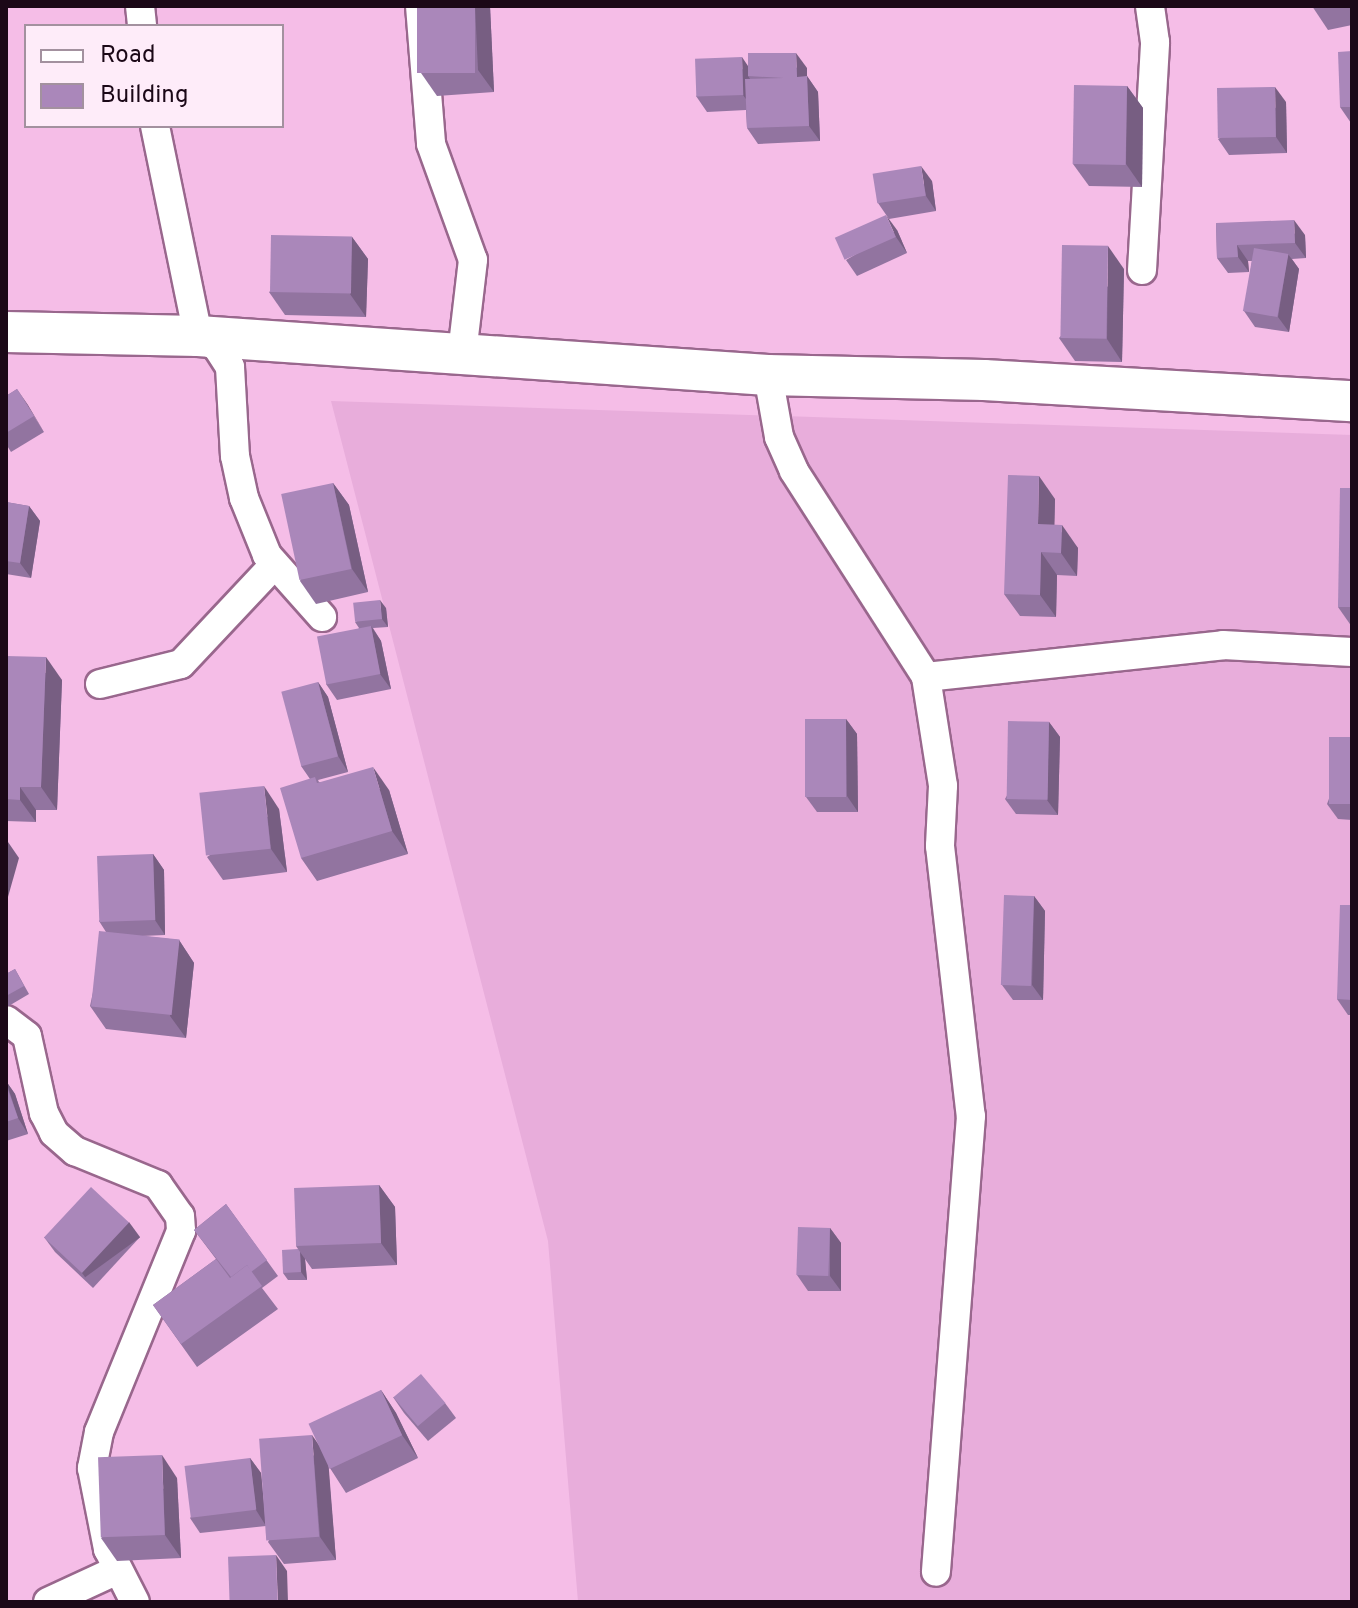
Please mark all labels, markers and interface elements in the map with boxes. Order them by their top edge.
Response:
legend [24,24,284,128]
text: Road [100,41,156,71]
text: Building [100,81,189,111]

